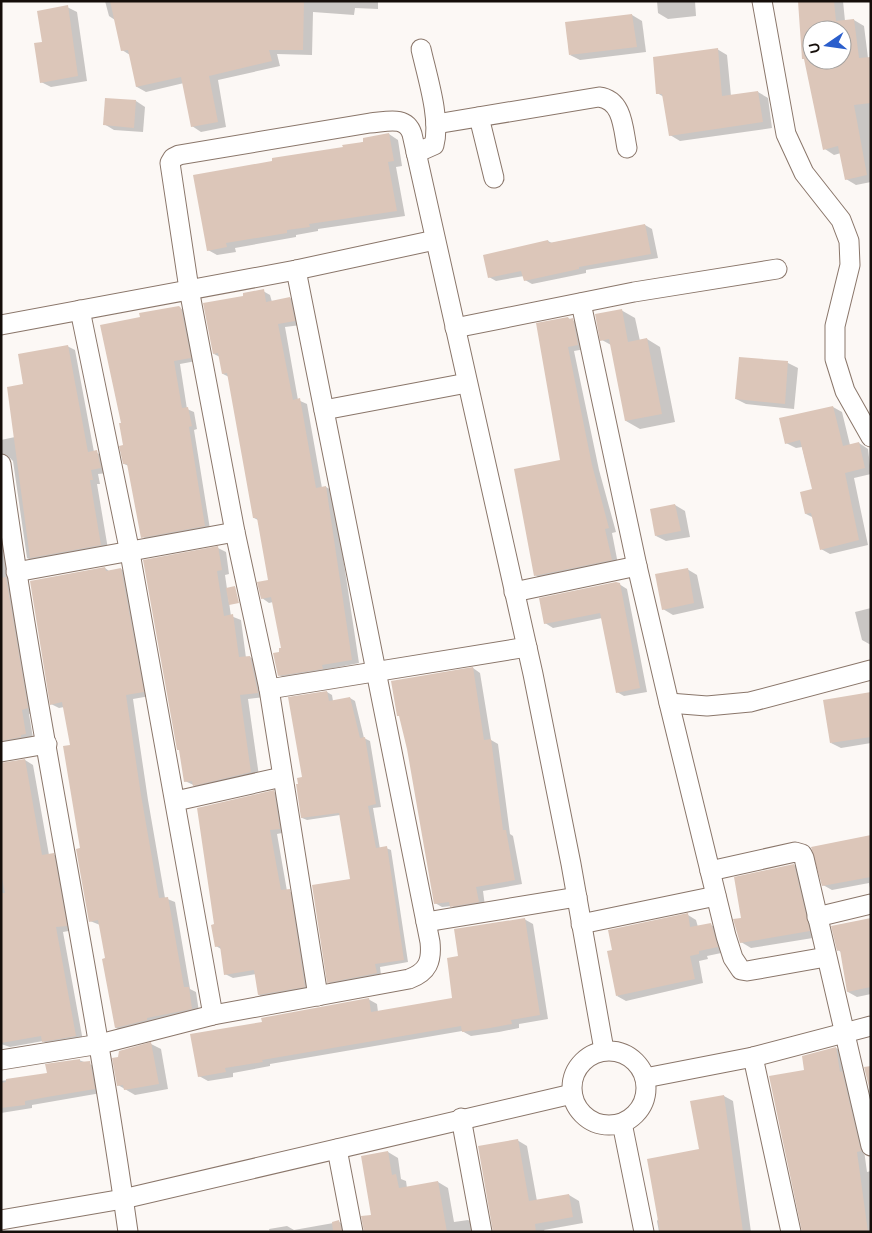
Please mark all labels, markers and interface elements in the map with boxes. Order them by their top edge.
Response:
north arrow [802,20,852,70]
text: U [805,41,823,55]

